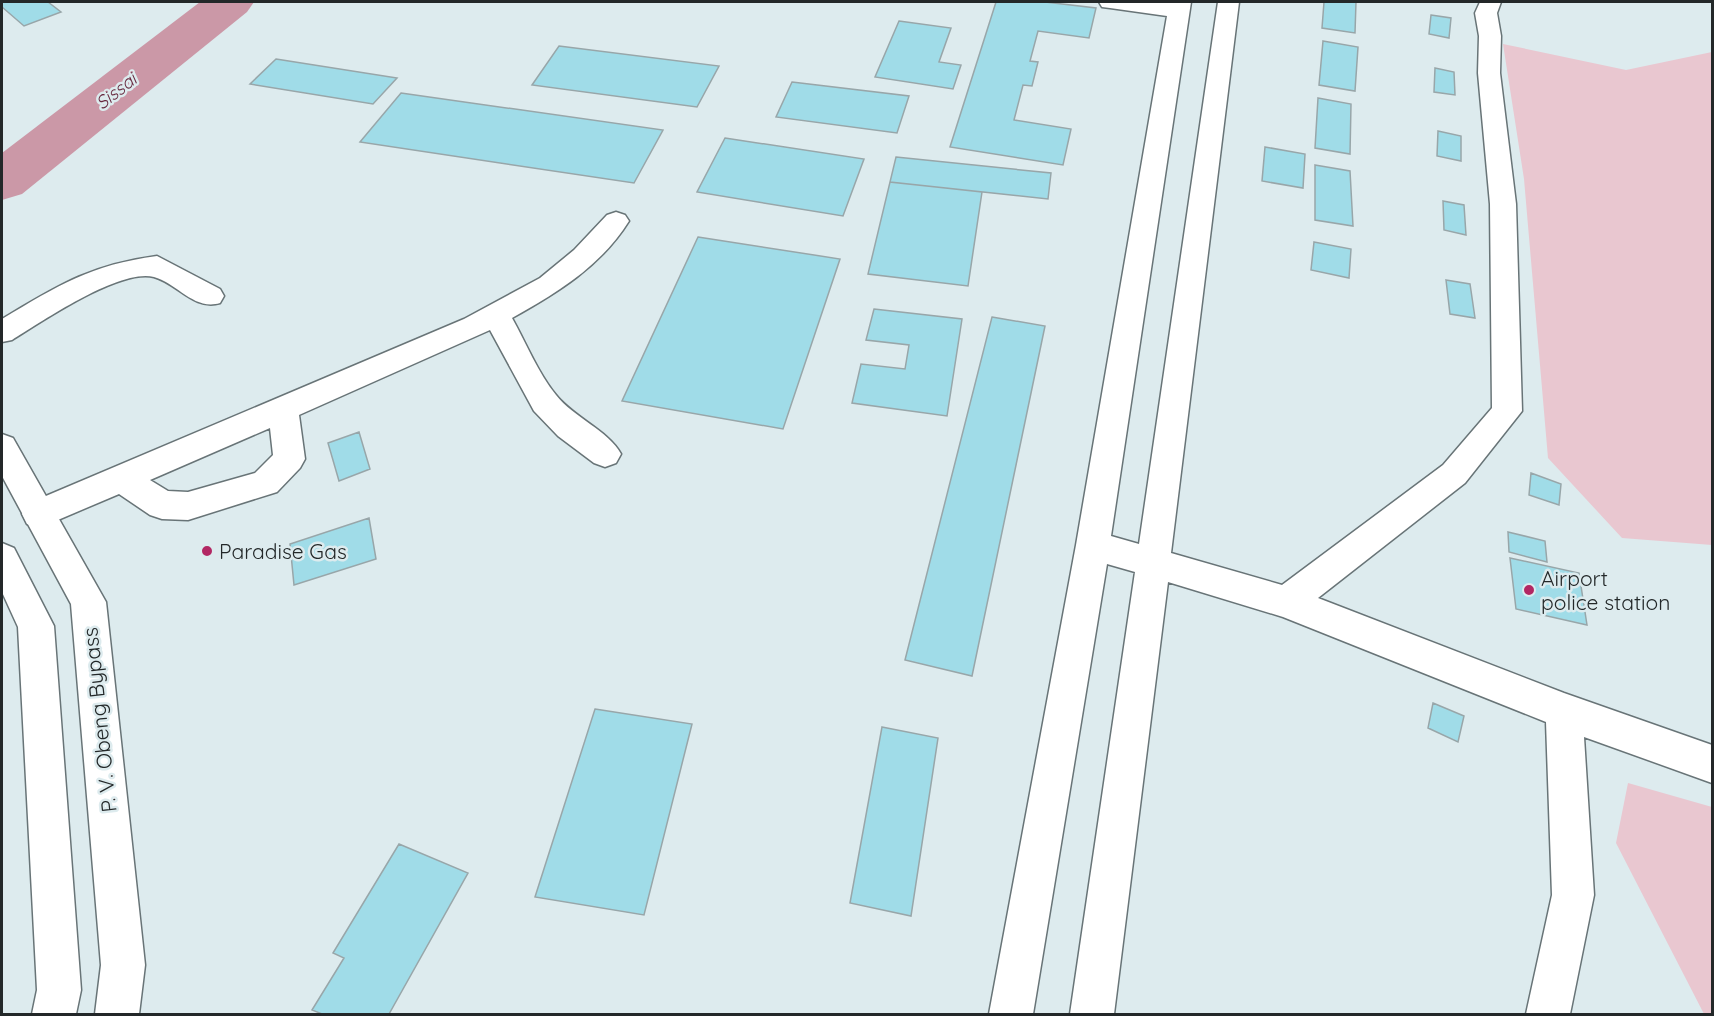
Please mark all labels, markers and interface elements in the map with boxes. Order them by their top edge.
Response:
water label: Sissai [91,67,143,114]
place label: Paradise Gas [219,538,347,564]
marker: Paradise Gas [200,544,214,558]
place label: Airport police station [1541,565,1670,615]
marker: Airport police station [1522,583,1536,597]
street label: P. V. Obeng Bypass [76,626,122,814]

